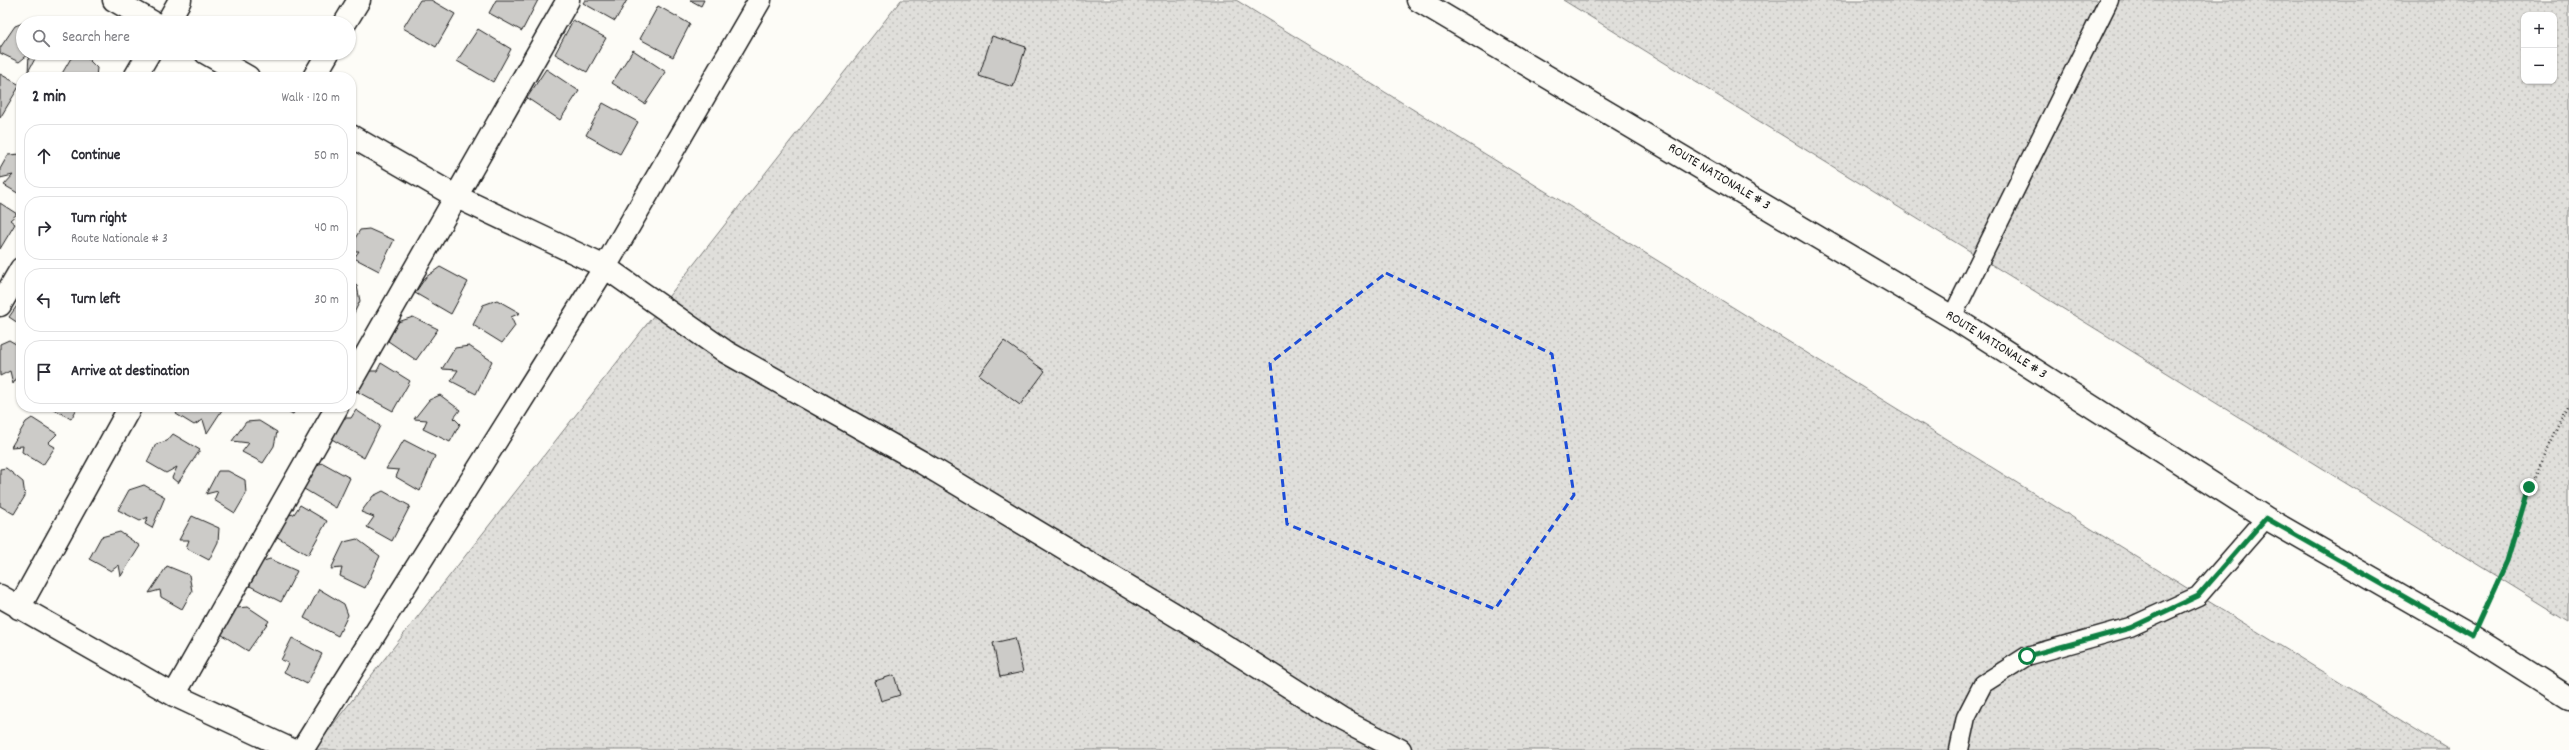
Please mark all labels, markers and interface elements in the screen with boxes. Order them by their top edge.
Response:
map controls [2521,12,2557,84]
button: + [2521,12,2557,48]
search box [16,16,356,60]
icon: search [30,27,52,49]
text: Search here [62,27,130,49]
button: − [2521,48,2557,84]
text: 2 min [32,86,66,110]
text: Walk · 120 m [282,89,340,108]
street label: ROUTE NATIONALE # 3 [1664,138,1774,216]
icon: ahead [33,145,55,167]
text: Continue [71,145,120,167]
text: 50 m [314,147,339,166]
text: Turn right [71,208,127,230]
icon: right [33,217,55,239]
text: 40 m [315,219,339,238]
text: Route Nationale # 3 [71,230,168,249]
icon: left [33,289,55,311]
text: Turn left [71,289,120,311]
text: 30 m [314,291,339,310]
street label: ROUTE NATIONALE # 3 [1941,306,2051,384]
icon: arrive [33,361,55,383]
text: Arrive at destination [71,361,189,383]
route end [2520,478,2538,496]
route start [2018,647,2036,665]

